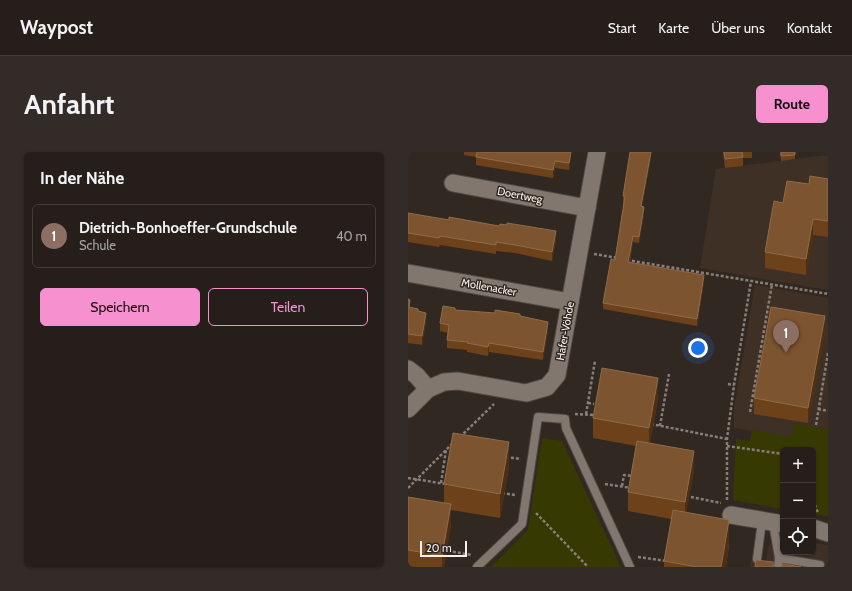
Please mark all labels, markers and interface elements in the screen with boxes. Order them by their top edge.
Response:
text: Waypost [20,16,93,39]
text: Start [608,19,636,37]
text: Karte [658,19,689,37]
text: Über uns [711,19,765,37]
text: Kontakt [787,19,832,37]
button: Route [756,85,828,123]
text: Anfahrt [24,87,114,121]
text: In der Nähe [40,168,124,188]
street label: Doertweg [496,184,544,206]
text: Dietrich-Bonhoeffer-Grundschule [79,219,297,237]
text: 1 [52,228,56,244]
text: 40 m [336,228,367,244]
text: Schule [79,237,116,253]
street label: Mollenacker [460,275,518,299]
button: Speichern [40,288,200,326]
button: Teilen [208,288,368,326]
street label: Hafer-Vöhde [553,300,577,362]
pin: 1 [773,320,799,353]
your location [688,338,708,358]
map controls [780,447,816,555]
button: + [780,447,816,483]
button: − [780,483,816,519]
button: locate [780,519,816,555]
scale bar [420,539,467,558]
text: 20 m [426,541,452,555]

